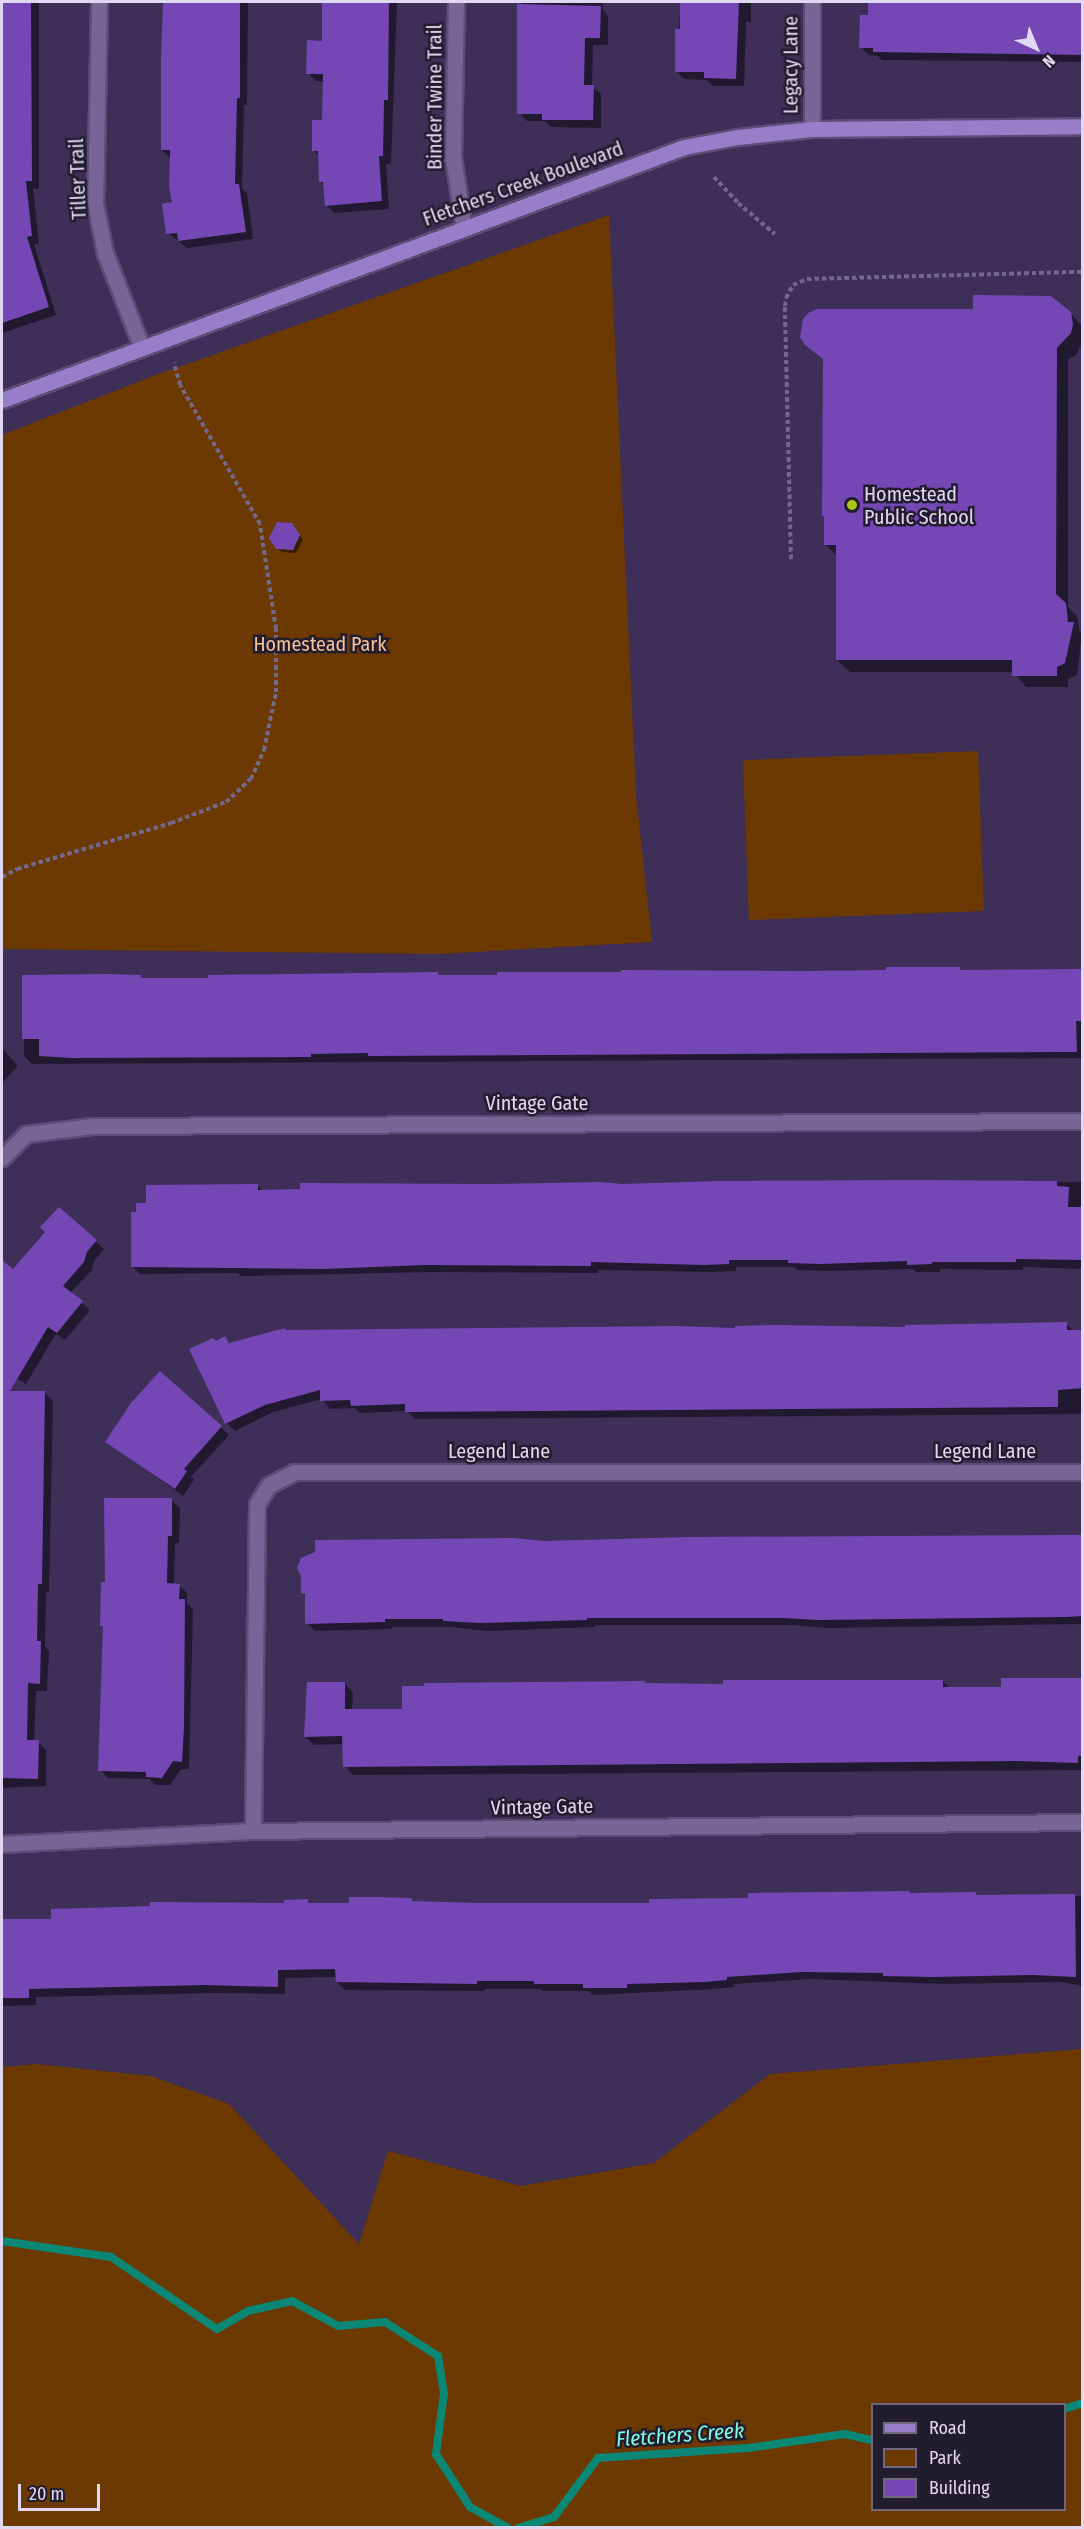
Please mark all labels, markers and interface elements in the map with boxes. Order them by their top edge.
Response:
street label: Legacy Lane [779,16,803,114]
north arrow [1006,18,1066,78]
street label: Binder Twine Trail [423,24,447,170]
text: N [1039,51,1059,71]
street label: Fletchers Creek Boulevard [420,137,626,231]
street label: Tiller Trail [65,138,91,220]
place label: Homestead Public School [864,482,974,529]
marker: Homestead Public School [845,498,859,512]
park label: Homestead Park [253,632,387,656]
street label: Vintage Gate [486,1091,588,1115]
street label: Legend Lane [448,1439,550,1463]
street label: Legend Lane [934,1439,1036,1463]
street label: Vintage Gate [490,1794,594,1820]
legend [871,2403,1066,2511]
text: Road [929,2417,966,2439]
water label: Fletchers Creek [615,2418,745,2452]
text: Park [929,2447,961,2469]
scale bar [21,2472,104,2510]
text: Building [929,2477,990,2499]
text: 20 m [29,2483,64,2505]

